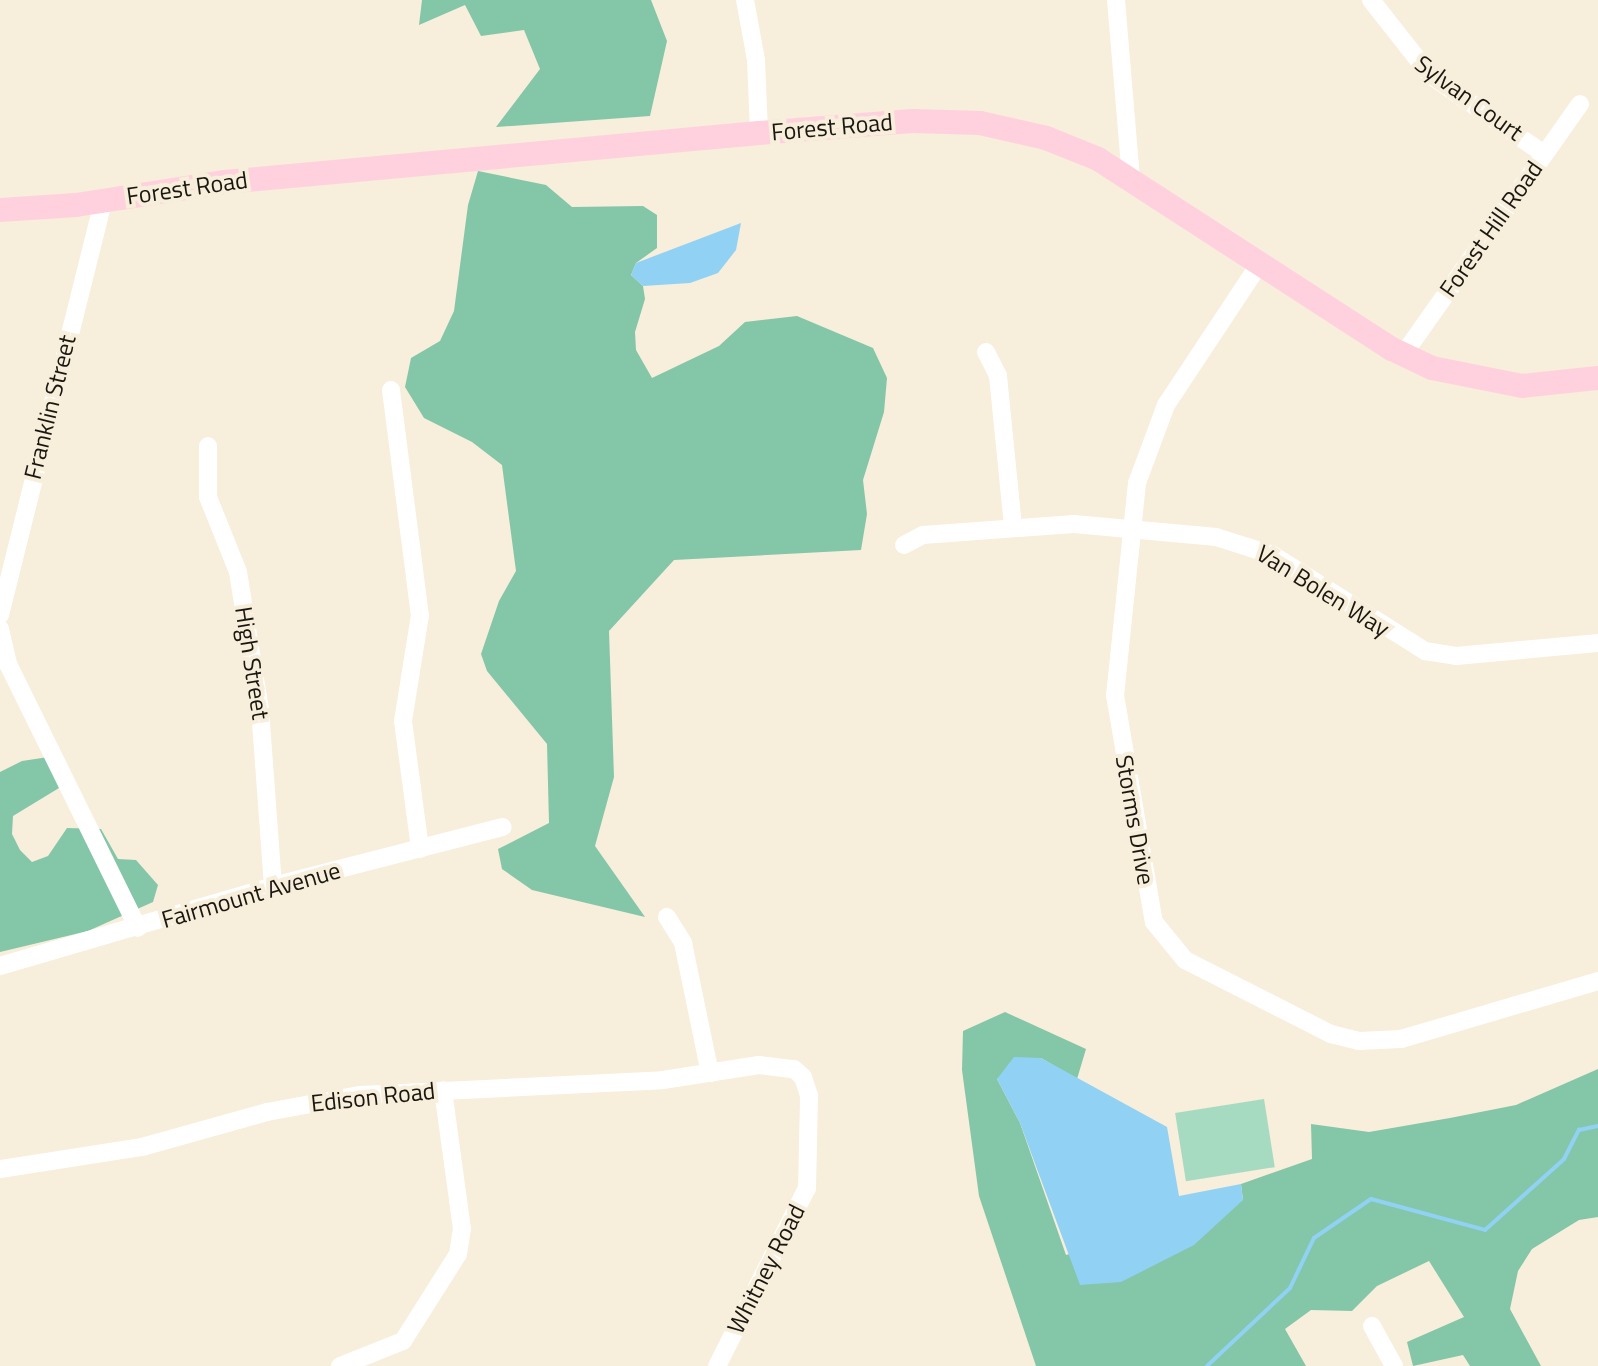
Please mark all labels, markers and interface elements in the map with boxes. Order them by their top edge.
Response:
street label: Sylvan Court [1409,49,1529,147]
street label: Forest Road [770,107,894,147]
street label: Forest Hill Road [1433,155,1549,303]
street label: Forest Road [125,165,249,211]
street label: Franklin Street [18,332,82,482]
street label: Van Bolen Way [1251,539,1395,643]
street label: High Street [229,605,275,721]
street label: Storms Drive [1109,753,1161,887]
street label: Fairmount Avenue [158,856,344,934]
street label: Edison Road [309,1076,437,1118]
street label: Whitney Road [721,1199,811,1339]

